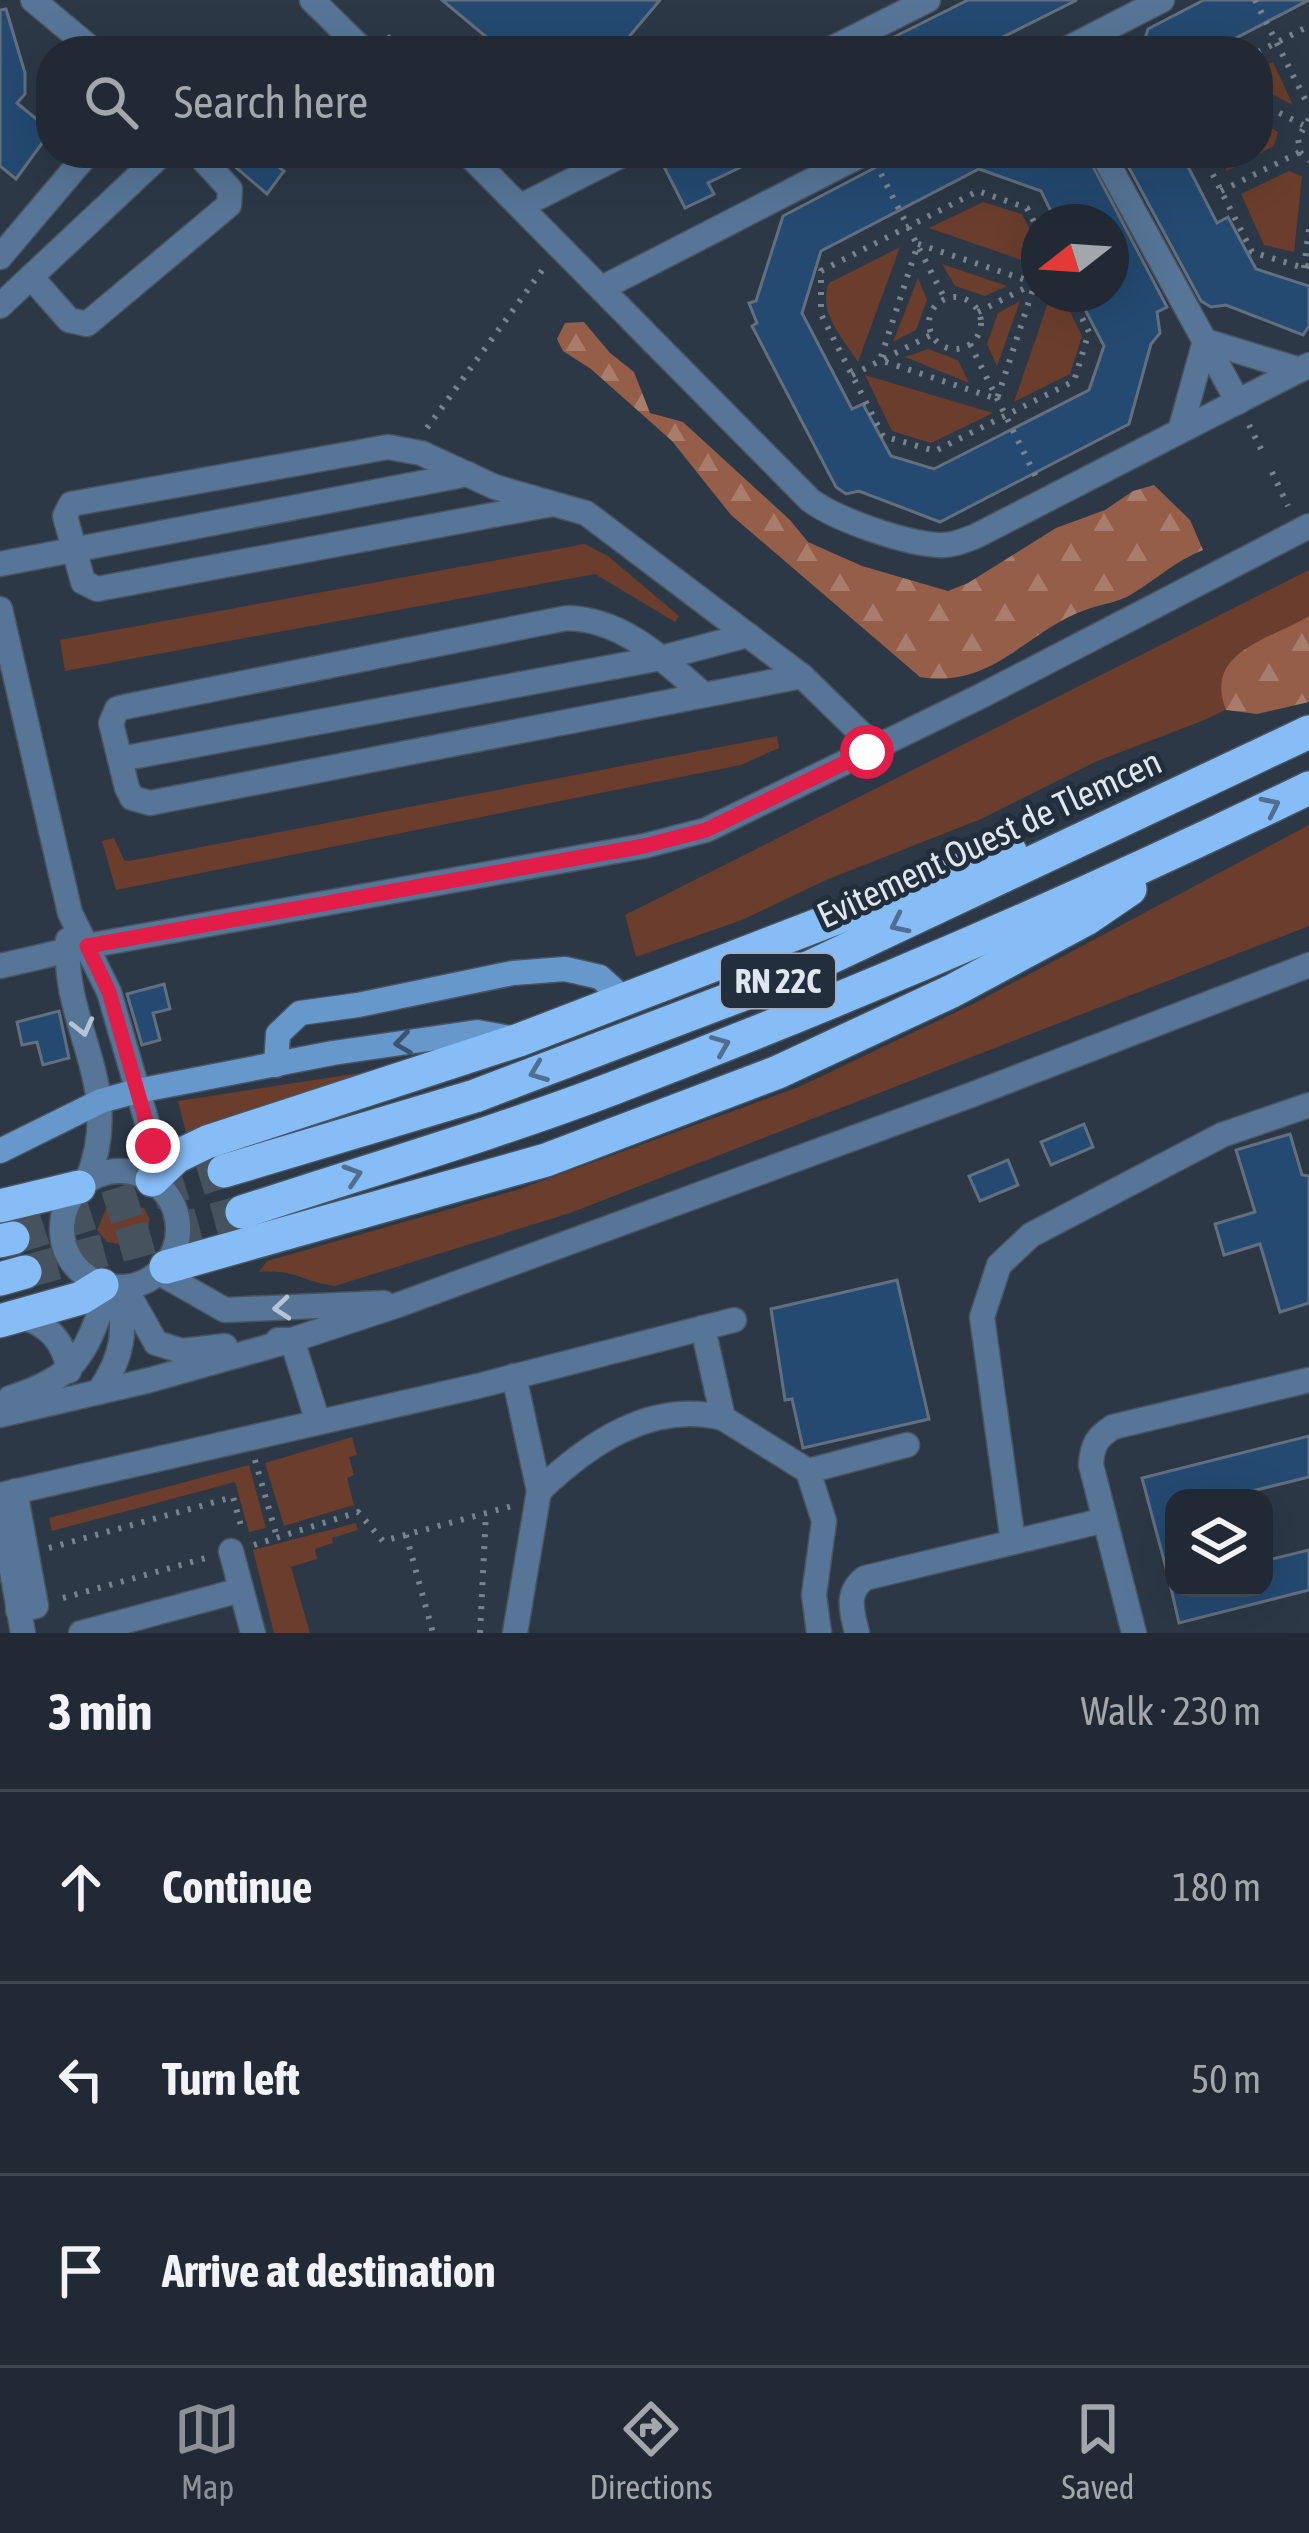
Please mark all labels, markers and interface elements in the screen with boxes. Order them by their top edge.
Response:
search box [36,36,1273,168]
icon: search [78,69,144,135]
text: Search here [174,76,368,128]
north arrow [1021,204,1129,312]
route start [840,725,894,779]
street label: Evitement Ouest de Tlemcen [810,740,1168,936]
one-way arrow [1259,797,1280,821]
one-way arrow [890,910,911,933]
road number: RN 22C [721,954,835,1008]
one-way arrow [69,1016,94,1036]
one-way arrow [393,1029,413,1055]
one-way arrow [710,1035,731,1060]
one-way arrow [529,1057,550,1082]
route end [126,1119,180,1173]
one-way arrow [342,1164,363,1189]
one-way arrow [272,1295,291,1320]
map controls [1165,1489,1273,1597]
button: layers [1165,1489,1273,1597]
text: 3 min [48,1682,152,1741]
text: Walk · 230 m [1081,1689,1261,1733]
icon: ahead [48,1854,114,1920]
text: Continue [162,1861,313,1913]
text: 180 m [1173,1865,1261,1909]
icon: left [48,2046,114,2112]
text: Turn left [162,2053,300,2105]
text: 50 m [1191,2057,1261,2101]
icon: arrive [48,2238,114,2304]
text: Arrive at destination [162,2245,496,2297]
tab: Map [174,2396,240,2506]
tab: Directions [589,2396,713,2506]
tab: Saved [1062,2396,1134,2506]

